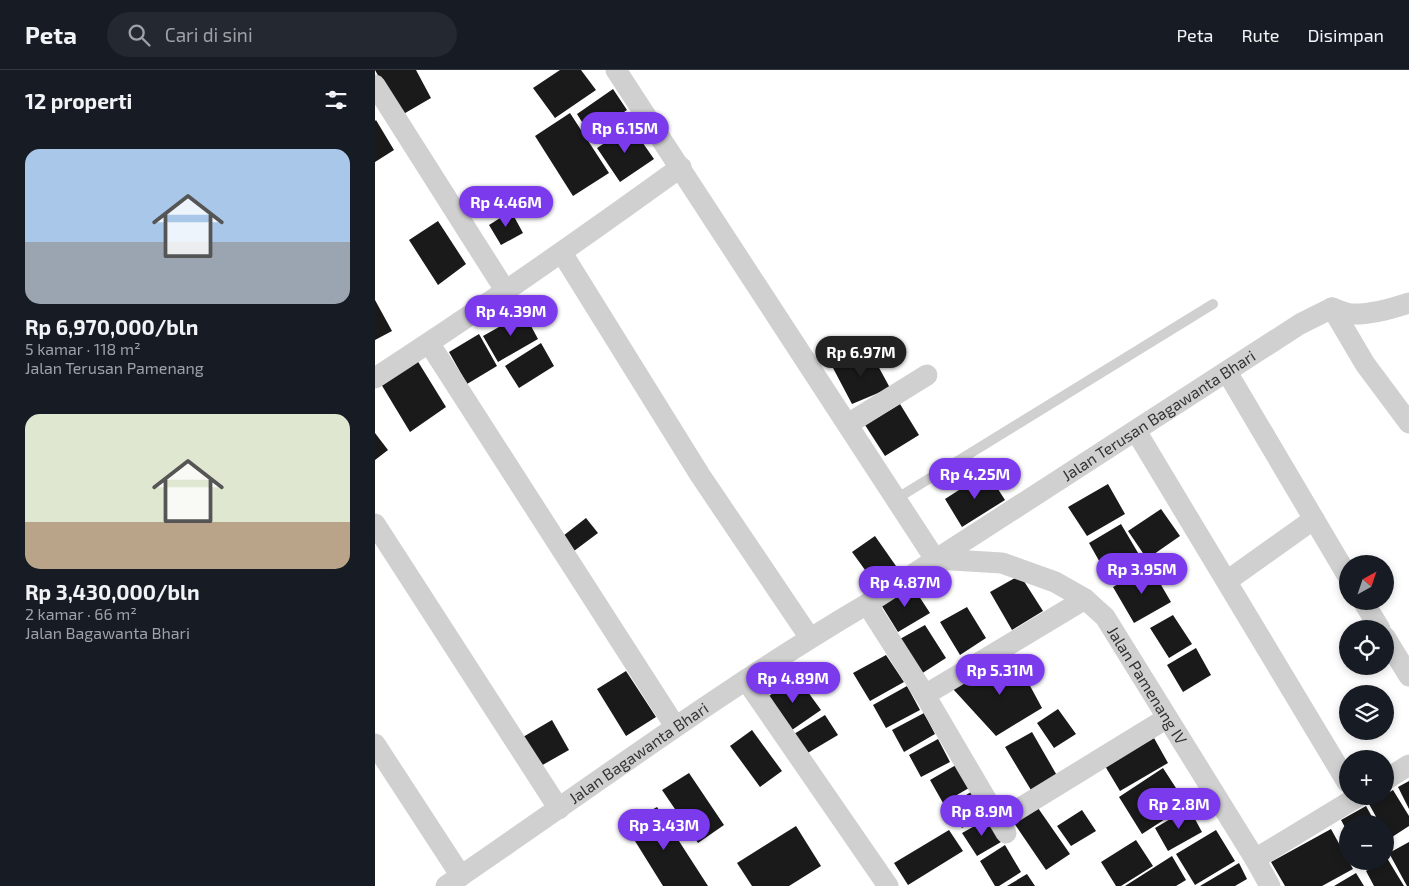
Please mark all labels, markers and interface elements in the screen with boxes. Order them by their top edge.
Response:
search box [107,12,457,57]
text: Peta [25,20,77,49]
icon: search [125,21,153,49]
text: Cari di sini [165,23,253,46]
text: Peta [1177,24,1214,46]
text: Rute [1242,24,1279,46]
text: Disimpan [1307,24,1384,46]
icon: filters [322,86,350,114]
text: 12 properti [25,88,132,113]
pin: Rp 6.15M [573,112,677,154]
text: Rp 6.15M [592,118,658,137]
icon: home [143,181,233,271]
pin: Rp 4.46M [454,186,558,228]
text: Rp 4.46M [470,192,542,211]
pin: Rp 4.39M [459,294,563,337]
text: Rp 4.39M [476,301,546,320]
text: Rp 6,970,000/bln [25,314,198,339]
pin: Rp 6.97M [809,336,913,378]
text: 5 kamar · 118 m² [25,339,141,358]
text: Rp 6.97M [826,342,896,361]
street label: Jalan Terusan Bagawanta Bhari [1058,346,1258,484]
text: Jalan Terusan Pamenang [25,358,204,377]
icon: home [143,446,233,536]
pin: Rp 4.25M [923,458,1027,500]
text: Rp 4.25M [940,464,1010,483]
pin: Rp 3.95M [1090,552,1194,595]
north arrow [1339,555,1394,610]
map controls [1339,555,1394,870]
text: Rp 3.95M [1107,559,1177,578]
pin: Rp 4.87M [853,566,957,608]
text: Rp 4.87M [870,572,940,591]
text: Rp 3,430,000/bln [25,579,200,604]
text: 2 kamar · 66 m² [25,604,137,623]
button: locate [1339,620,1394,675]
street label: Jalan Pamenang IV [1104,622,1192,748]
text: Jalan Bagawanta Bhari [25,623,190,642]
pin: Rp 5.31M [948,654,1052,696]
text: Rp 5.31M [967,660,1033,679]
pin: Rp 4.89M [741,662,845,704]
text: Rp 4.89M [757,668,829,687]
button: layers [1339,685,1394,740]
street label: Jalan Bagawanta Bhari [565,698,711,807]
button: + [1339,750,1394,805]
pin: Rp 2.8M [1133,788,1225,830]
pin: Rp 8.9M [936,794,1028,837]
text: Rp 2.8M [1148,794,1210,813]
text: Rp 8.9M [951,801,1013,820]
pin: Rp 3.43M [612,808,716,851]
text: Rp 3.43M [629,815,699,834]
button: − [1339,815,1394,870]

